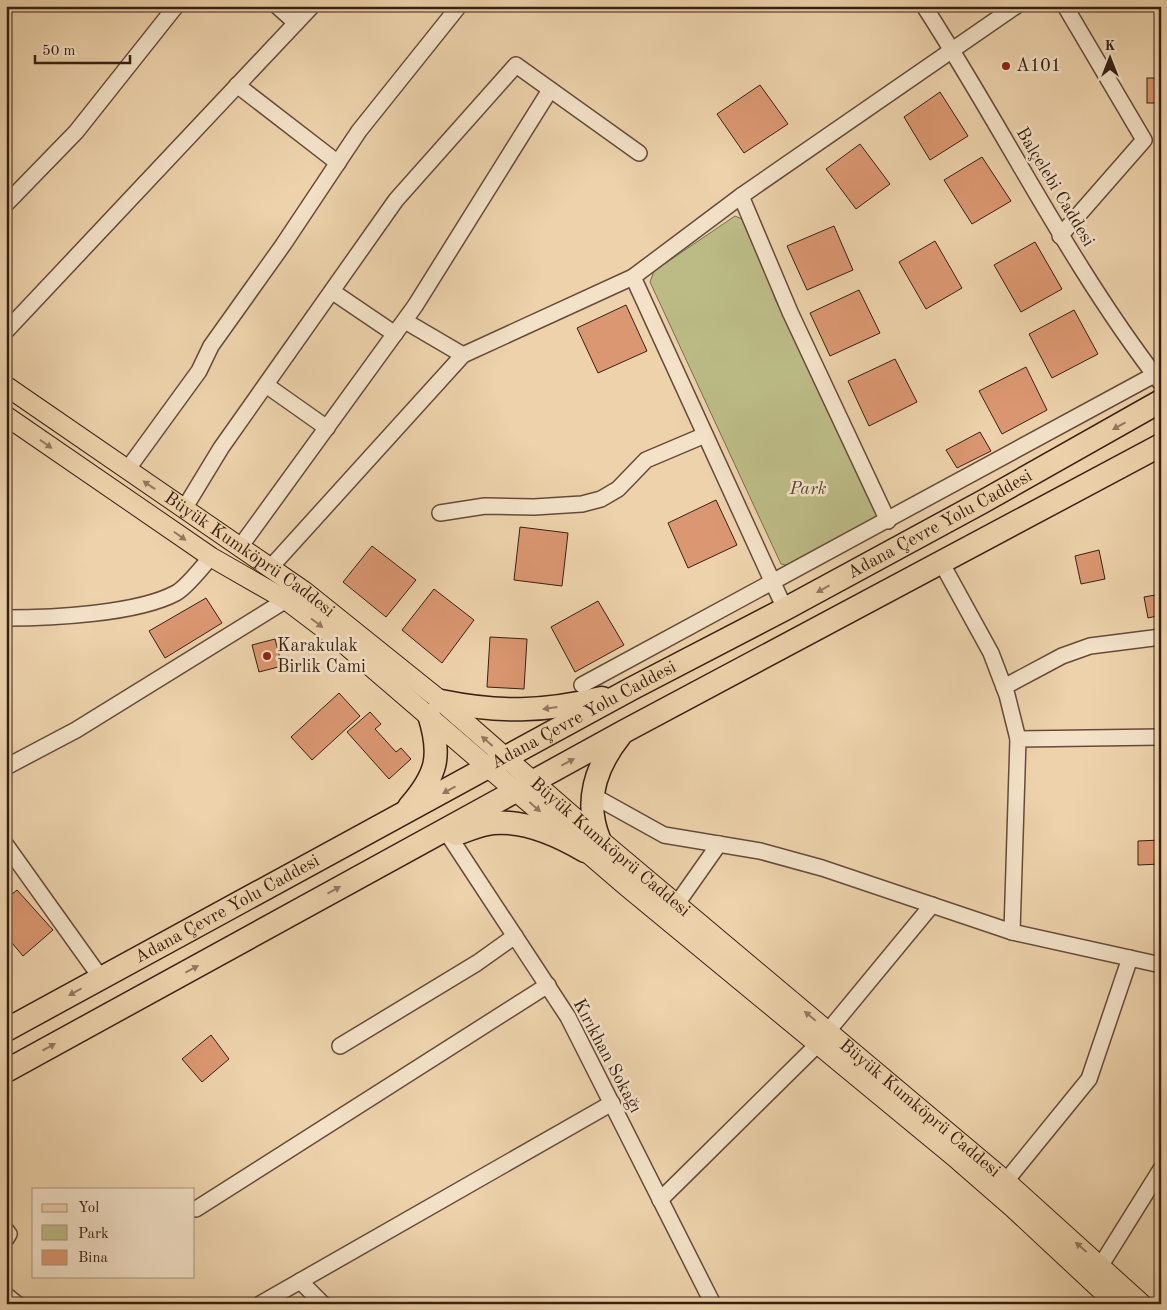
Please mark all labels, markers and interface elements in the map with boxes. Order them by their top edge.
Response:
scale bar [35,32,130,64]
north arrow [1084,32,1134,82]
text: K [1105,39,1116,53]
text: 50 m [42,44,76,59]
place label: A101 [1016,57,1061,75]
marker: A101 [1000,60,1012,72]
street label: Balçelebi Caddesi [1012,124,1098,250]
one-way arrow [1112,421,1126,430]
one-way arrow [40,439,53,449]
street label: Adana Çevre Yolu Caddesi [845,467,1035,582]
one-way arrow [142,480,155,489]
park label: Park [788,480,827,498]
street label: Büyük Kumköprü Caddesi [161,489,338,621]
one-way arrow [173,531,187,541]
one-way arrow [817,584,830,593]
one-way arrow [310,618,324,628]
place label: Karakulak Birlik Cami [277,637,366,676]
marker: Karakulak Birlik Cami [261,650,273,662]
street label: Adana Çevre Yolu Caddesi [488,658,679,772]
one-way arrow [542,704,558,712]
one-way arrow [481,735,493,747]
one-way arrow [561,757,575,766]
street label: Büyük Kumköprü Caddesi [527,774,693,920]
one-way arrow [442,785,456,794]
one-way arrow [528,801,540,813]
street label: Adana Çevre Yolu Caddesi [132,852,323,967]
one-way arrow [326,886,341,894]
one-way arrow [184,965,199,973]
one-way arrow [68,988,83,996]
street label: Kırıkhan Sokağı [569,996,645,1116]
one-way arrow [804,1011,817,1022]
street label: Büyük Kumköprü Caddesi [836,1036,1003,1181]
one-way arrow [42,1043,56,1051]
legend [32,1188,195,1278]
text: Yol [78,1201,99,1216]
text: Park [78,1227,109,1242]
one-way arrow [1075,1241,1087,1253]
text: Bina [78,1251,109,1266]

